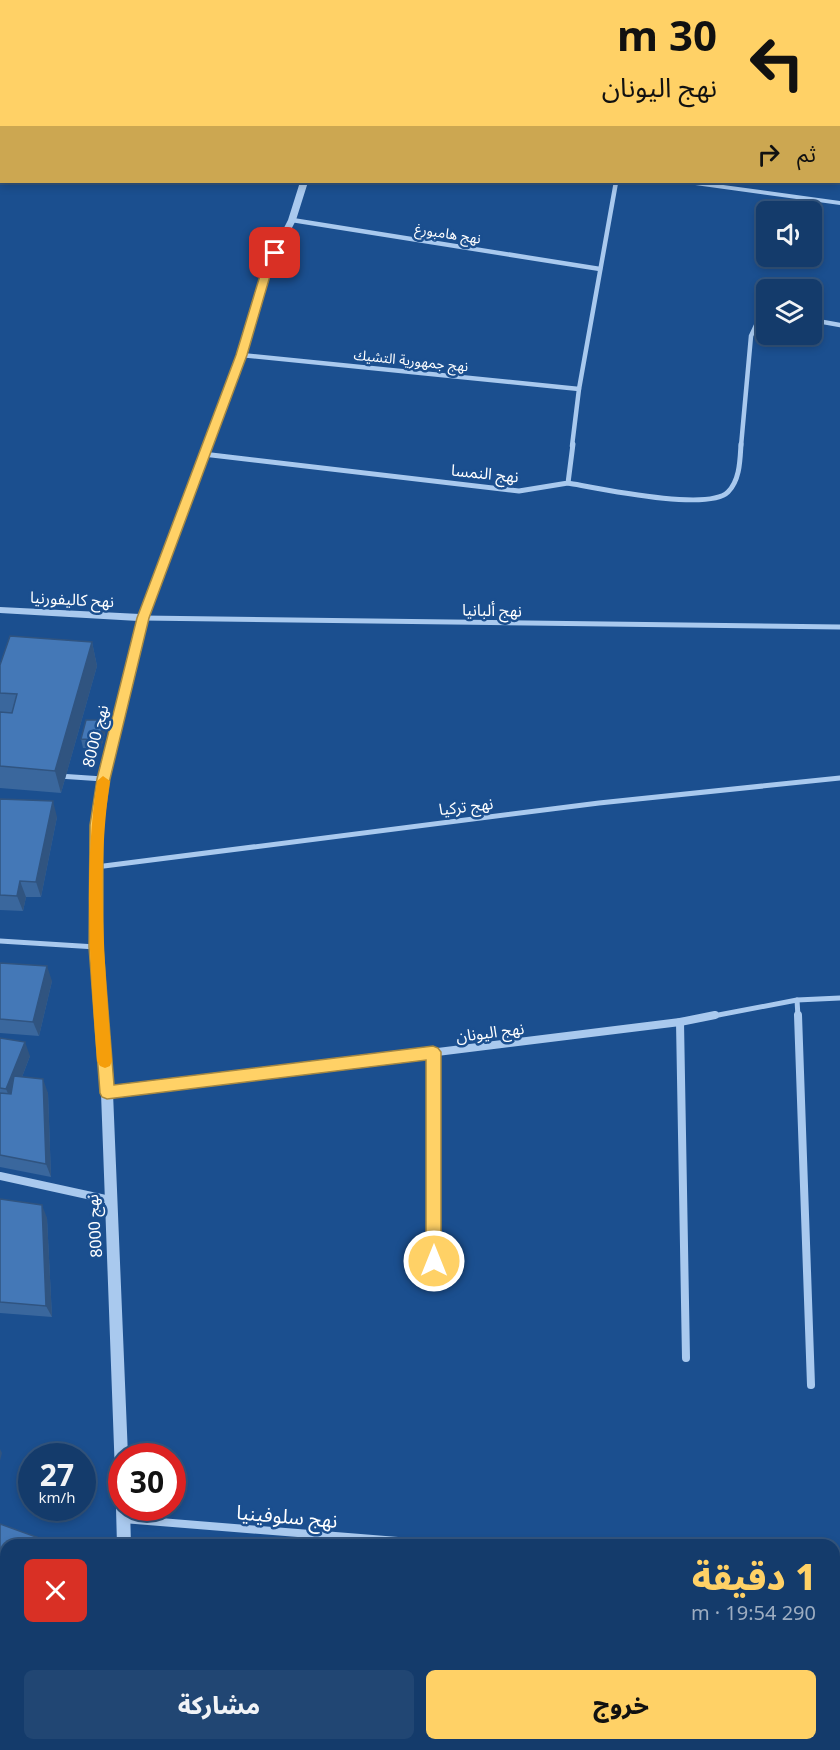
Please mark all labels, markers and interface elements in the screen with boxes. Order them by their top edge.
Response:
text: 30 m [617,6,717,63]
icon: left [738,24,816,102]
text: نهج اليونان [602,68,717,105]
icon: right [752,138,785,171]
text: ثم [797,138,816,168]
map controls [756,201,822,345]
button: sound [756,201,822,267]
street label: نهج هامبورغ [413,218,483,250]
pin [249,227,300,278]
icon: arrive [258,236,291,269]
button: layers [756,279,822,345]
street label: نهج جمهورية التشيك [353,345,470,377]
street label: نهج النمسا [450,459,520,489]
street label: نهح كاليفورنيا [29,586,115,614]
street label: نهج ألبانيا [462,598,522,624]
street label: نهج 8000 [77,702,115,770]
street label: نهج تركيا [438,792,495,822]
street label: نهج اليونان [455,1017,526,1049]
street label: نهج 8000 [81,1193,109,1258]
position arrow [402,1229,466,1293]
speed limit sign: 30 [108,1443,186,1521]
text: 27 [40,1454,74,1495]
text: km/h [39,1487,75,1507]
street label: نهج سلوفينيا [235,1498,339,1536]
text: 1 دقيقة [692,1552,816,1601]
button: close [24,1559,87,1622]
text: 290 m · 19:54 [691,1599,816,1626]
button: مشاركة [24,1670,414,1739]
button: خروج [426,1670,816,1739]

